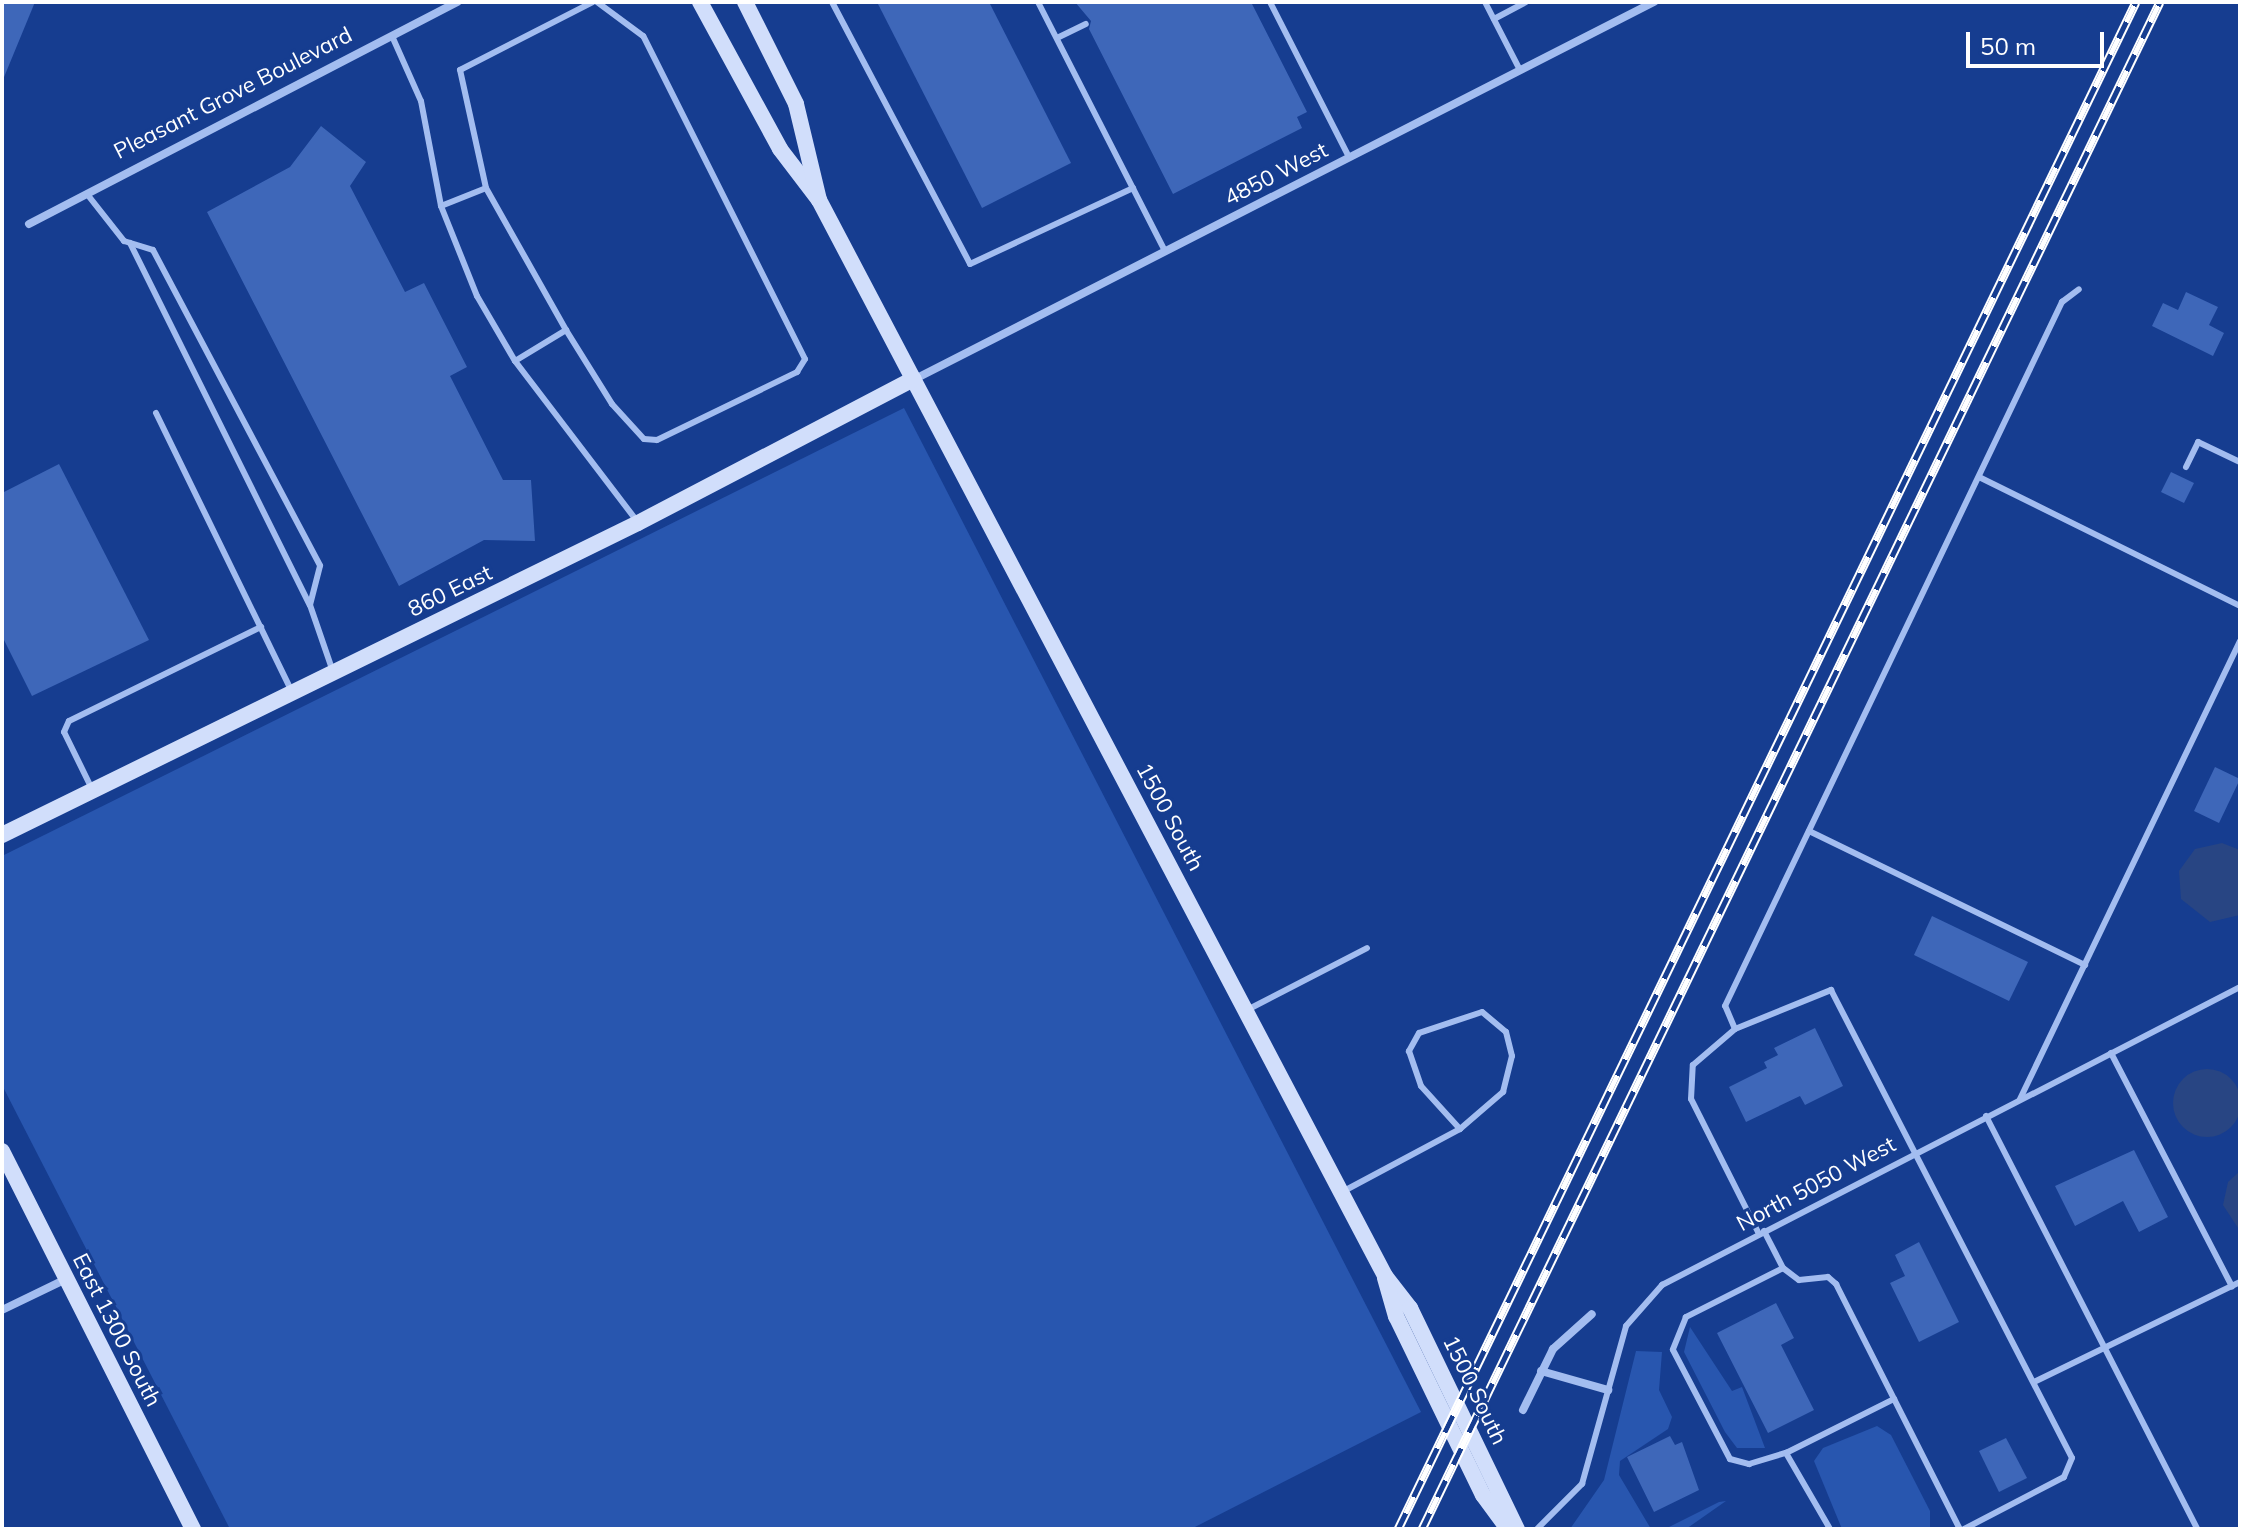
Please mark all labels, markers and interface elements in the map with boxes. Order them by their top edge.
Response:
scale bar [1970,16,2108,66]
street label: Pleasant Grove Boulevard [110,21,356,165]
text: 50 m [1980,31,2036,61]
street label: 4850 West [1220,137,1332,211]
street label: 860 East [404,559,496,623]
street label: 1500 South [1131,759,1209,875]
street label: North 5050 West [1732,1131,1900,1237]
street label: East 1300 South [67,1249,167,1411]
street label: 1500 South [1437,1331,1513,1449]

